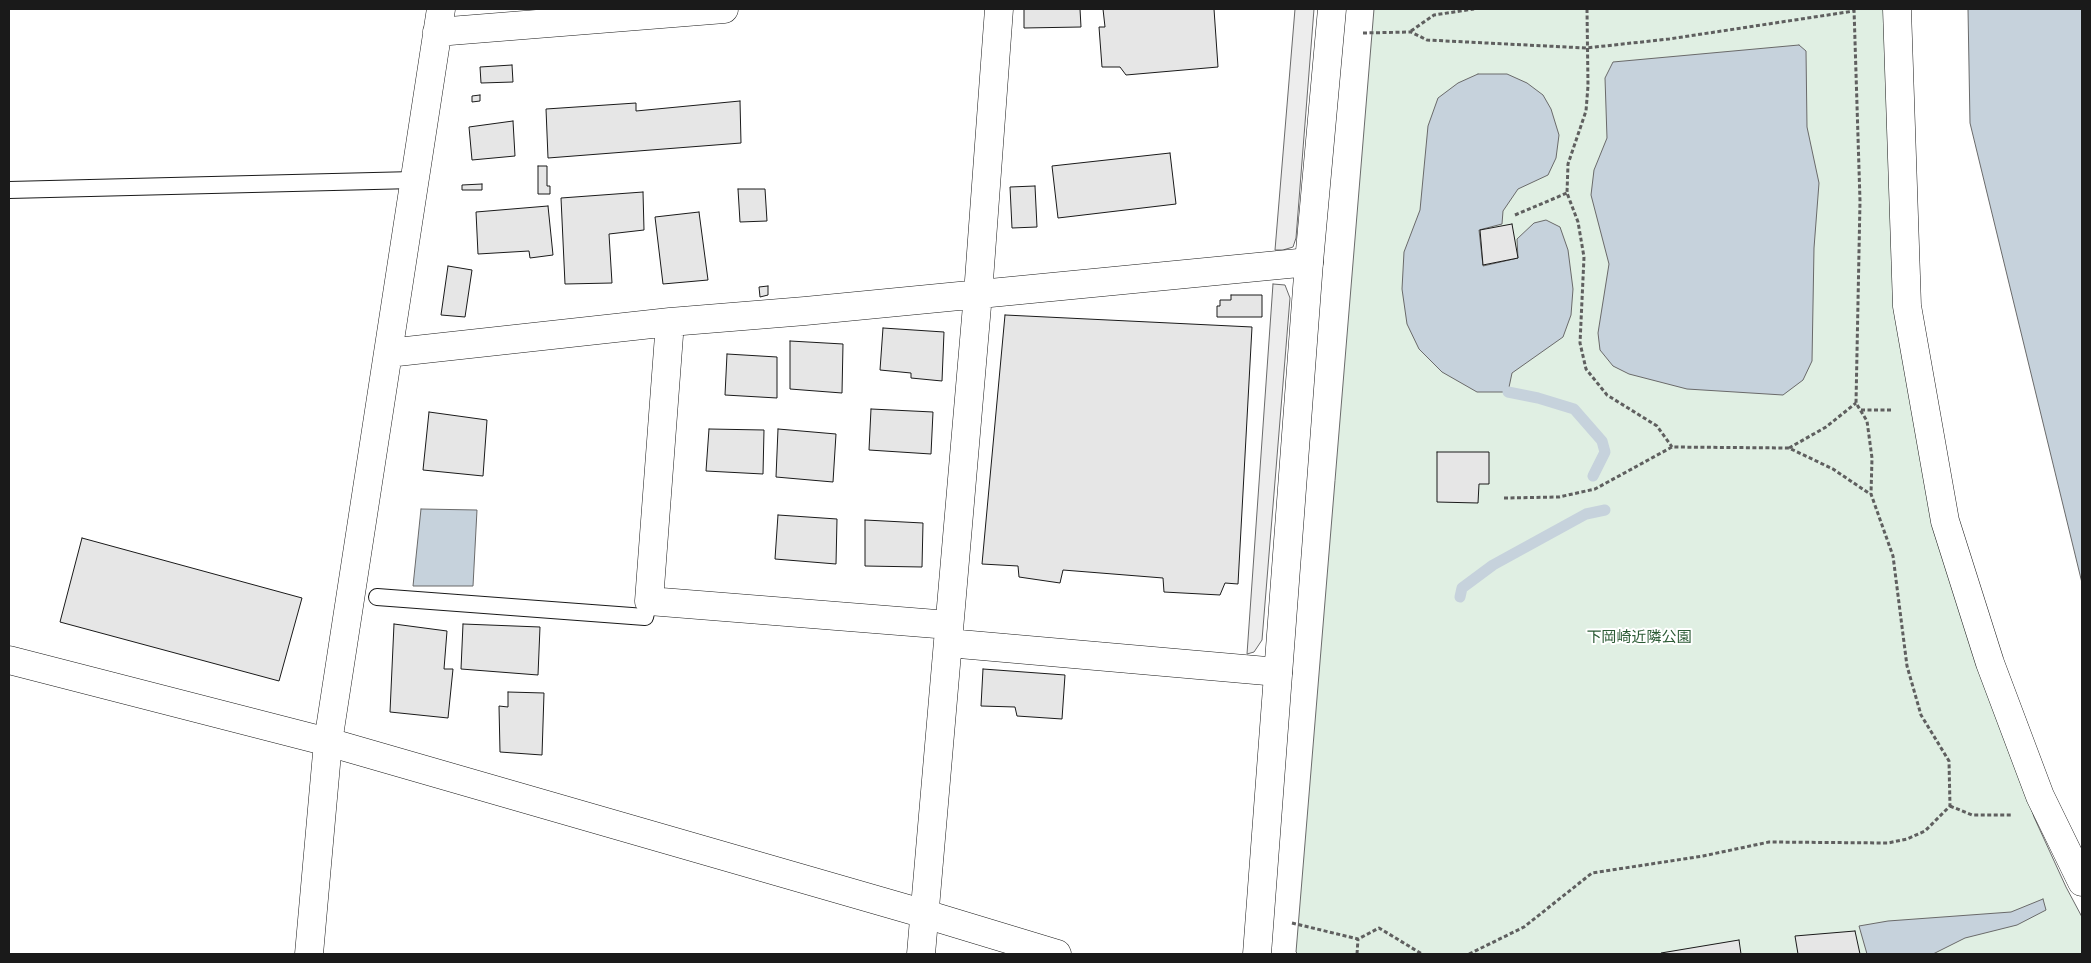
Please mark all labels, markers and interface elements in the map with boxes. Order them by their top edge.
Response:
park label: 下岡崎近隣公園 [1587,629,1691,647]

